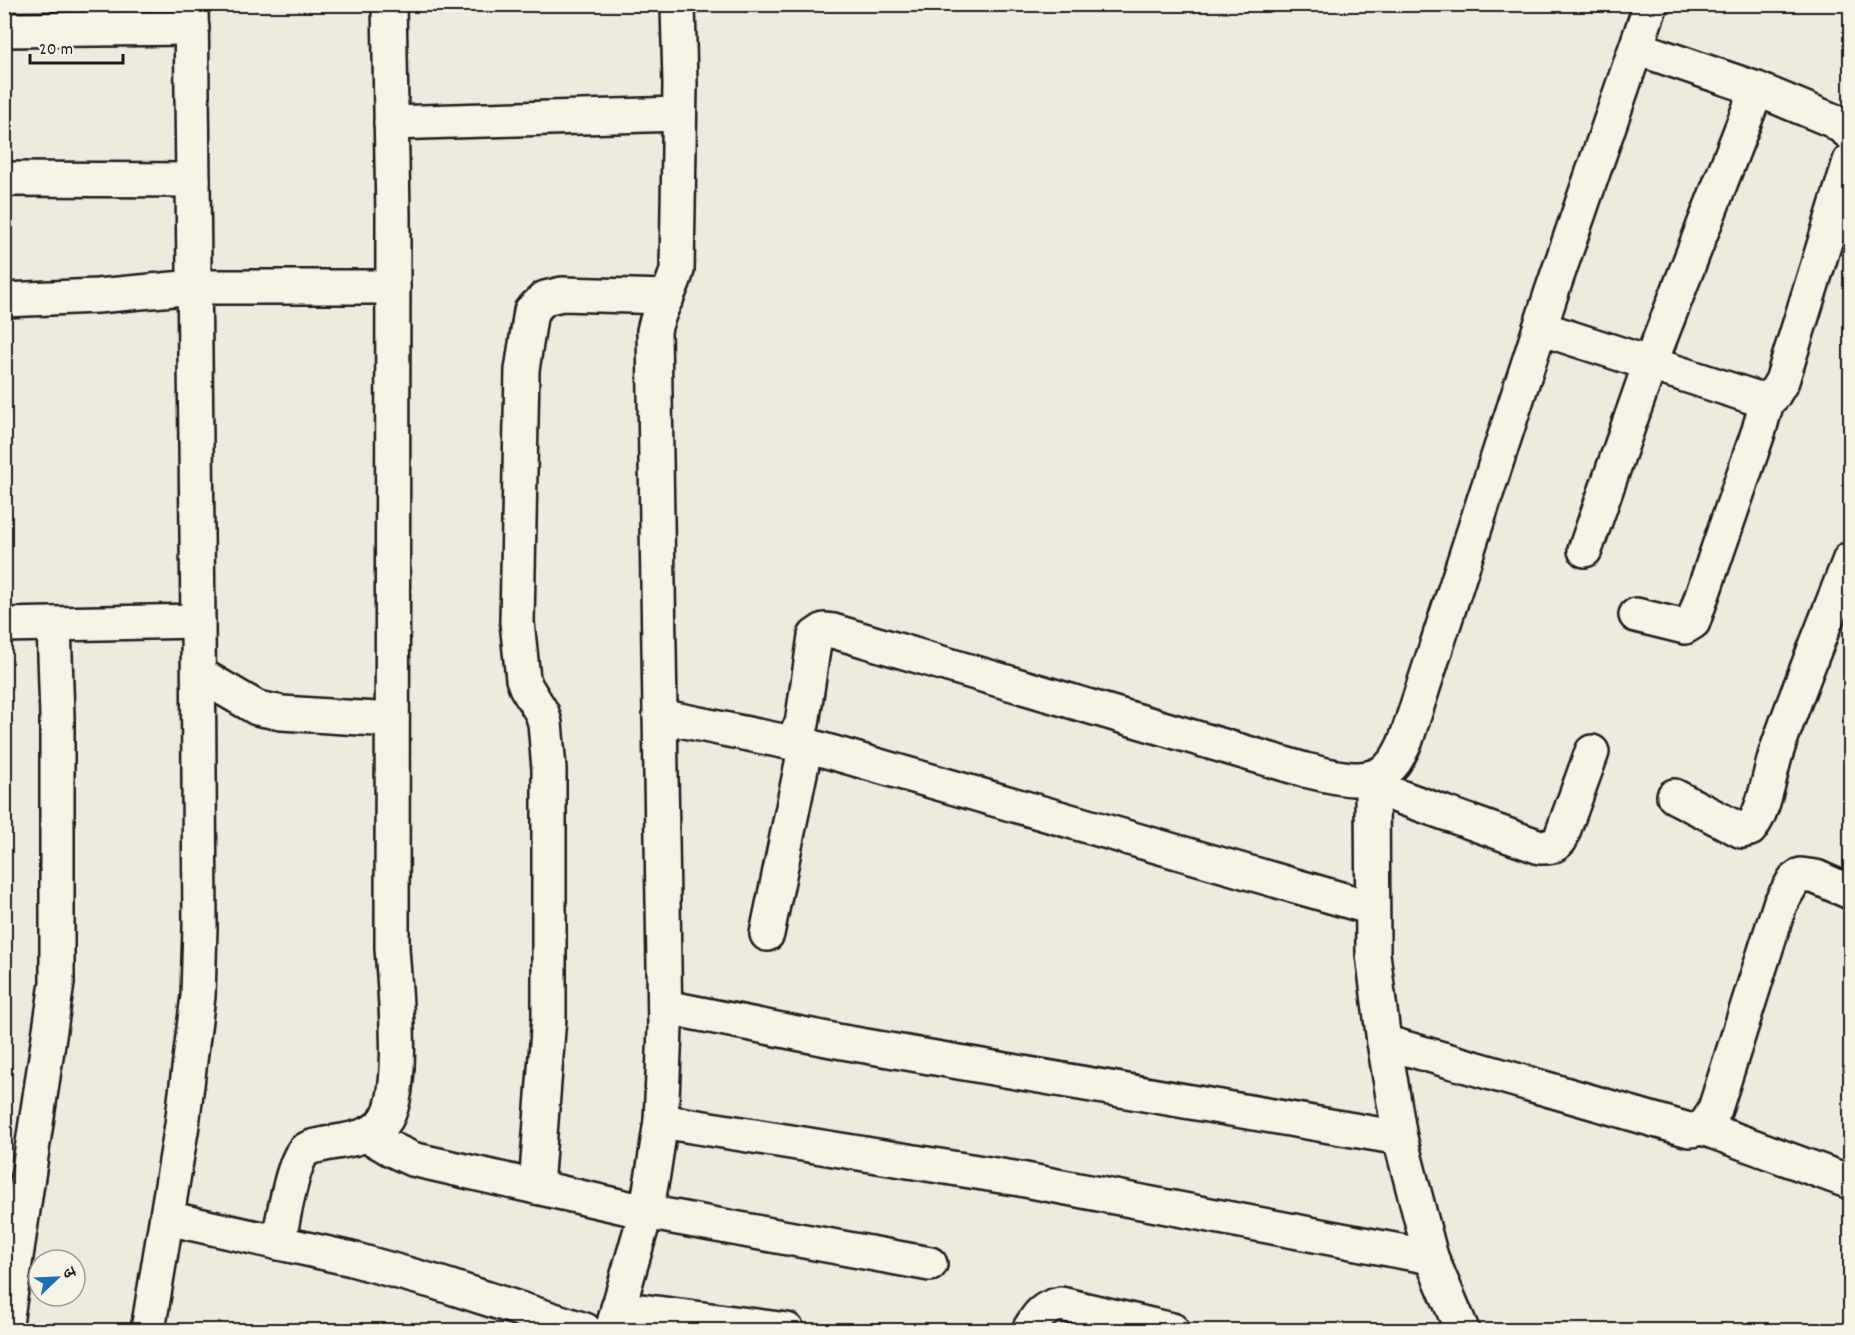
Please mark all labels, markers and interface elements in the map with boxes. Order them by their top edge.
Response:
scale bar [30,27,123,65]
text: 20 m [39,38,73,63]
north arrow [27,1248,87,1308]
text: उ [56,1264,81,1283]

